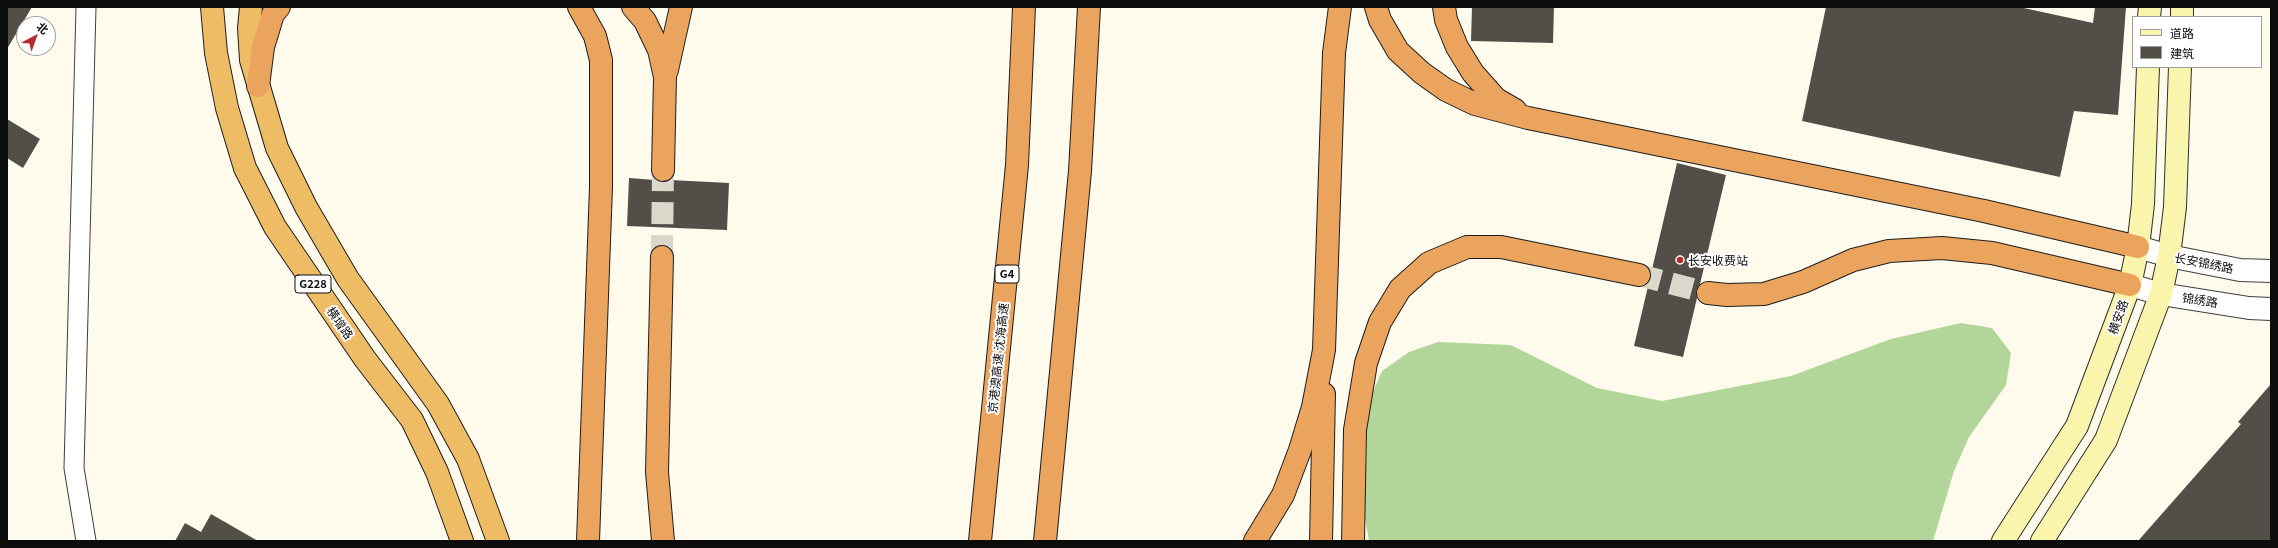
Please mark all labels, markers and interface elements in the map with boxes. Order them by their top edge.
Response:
north arrow [16,16,56,56]
legend [2132,16,2262,68]
text: 北 [34,18,53,37]
text: 道路 [2170,24,2194,41]
text: 建筑 [2170,44,2194,61]
street label: 长安锦绣路 [2173,250,2235,276]
place label: 长安收费站 [1688,253,1748,267]
marker: 长安收费站 [1675,255,1685,265]
road number: G4 [995,265,1019,283]
road number: G228 [295,275,331,293]
street label: 锦绣路 [2181,290,2219,310]
street label: 横安路 [2105,298,2131,336]
street label: 京港澳高速 沈海高速 [985,302,1011,414]
street label: 横增路 [324,304,356,342]

